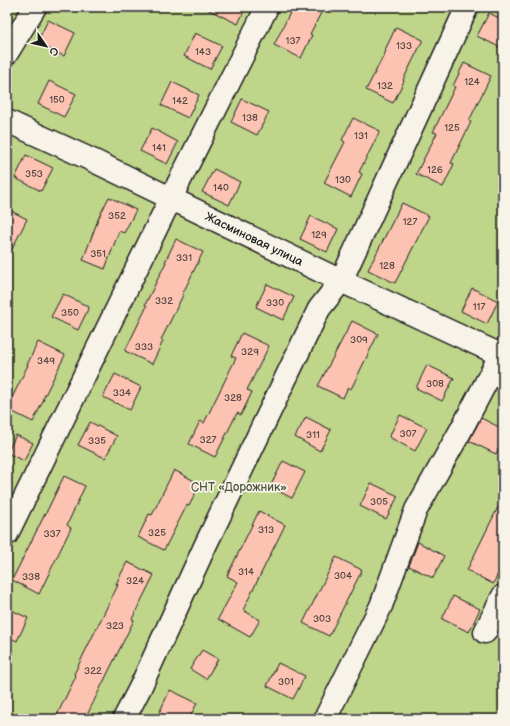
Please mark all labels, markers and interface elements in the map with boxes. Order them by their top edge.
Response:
north arrow [26,26,66,66]
house number: 137 [286,35,301,47]
house number: 133 [396,40,412,52]
text: С [46,45,61,58]
house number: 143 [195,46,211,58]
house number: 124 [464,76,480,88]
house number: 132 [377,80,393,92]
house number: 150 [49,94,65,106]
house number: 142 [172,95,188,107]
house number: 138 [242,112,258,124]
house number: 125 [444,122,460,134]
house number: 131 [354,130,368,142]
house number: 141 [152,142,166,154]
house number: 126 [427,164,443,176]
house number: 353 [25,168,43,180]
house number: 130 [335,174,351,186]
house number: 140 [213,182,229,194]
street label: Жасминовая улица [202,209,305,270]
house number: 352 [108,210,126,222]
house number: 127 [403,216,417,228]
house number: 129 [311,229,327,241]
house number: 351 [90,248,106,260]
house number: 331 [176,252,192,264]
house number: 128 [379,260,395,272]
house number: 332 [155,295,173,307]
house number: 330 [266,297,284,309]
house number: 117 [473,301,485,313]
house number: 350 [61,307,79,319]
house number: 309 [350,334,368,346]
house number: 333 [135,341,153,353]
house number: 329 [241,346,259,358]
house number: 349 [37,355,55,367]
house number: 308 [426,378,444,390]
house number: 334 [113,387,131,399]
house number: 328 [224,392,242,404]
house number: 307 [400,428,417,440]
house number: 311 [306,429,320,441]
house number: 327 [200,434,217,446]
house number: 335 [88,435,106,447]
park label: СНТ «Дорожник» [191,480,287,495]
house number: 305 [370,496,388,508]
house number: 313 [258,524,274,536]
house number: 325 [148,527,166,539]
house number: 337 [43,528,61,540]
house number: 314 [238,566,254,578]
house number: 304 [334,570,352,582]
house number: 338 [22,571,40,583]
house number: 324 [126,575,144,587]
house number: 303 [313,613,331,625]
house number: 323 [106,620,124,632]
house number: 322 [84,665,102,677]
house number: 301 [278,676,294,688]

